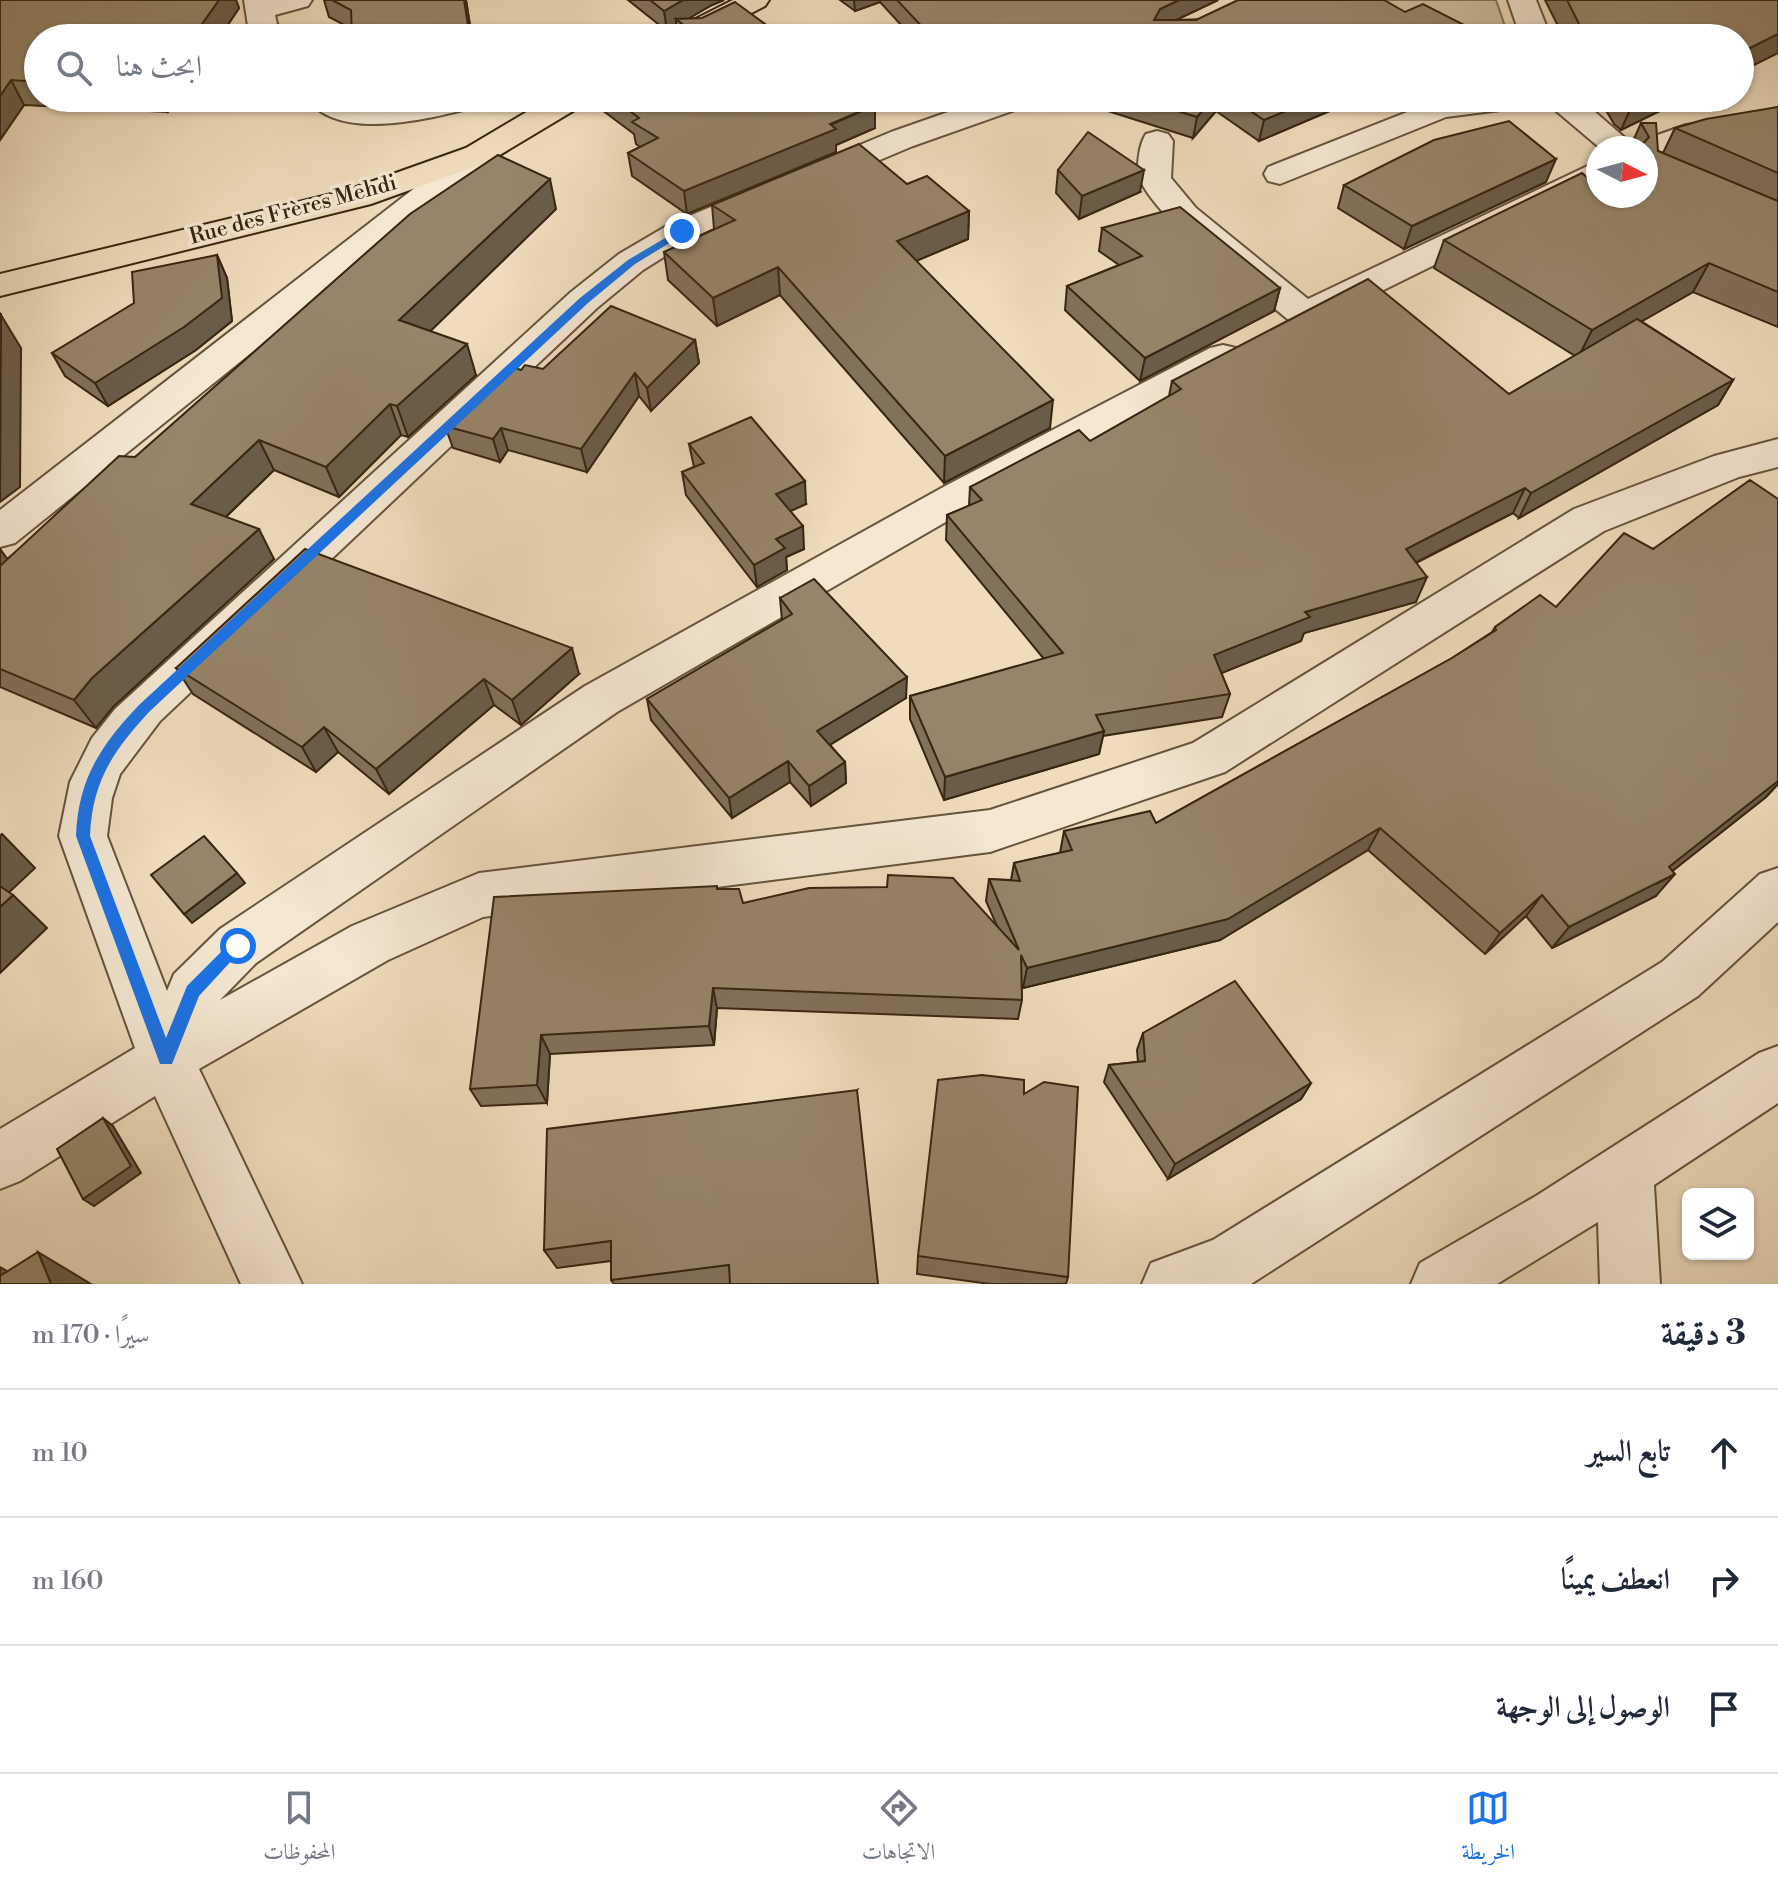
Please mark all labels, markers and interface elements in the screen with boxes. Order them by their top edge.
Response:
search box [24,24,1754,112]
icon: search [52,46,96,90]
text: ابحث هنا [116,48,202,86]
north arrow [1586,136,1658,208]
street label: Rue des Frères Mehdi [186,169,400,251]
route end [664,213,700,249]
route start [220,928,256,964]
map controls [1682,1188,1754,1260]
button: layers [1682,1188,1754,1260]
text: 3 دقيقة [1661,1313,1746,1355]
text: سيرًا · 170 m [32,1319,149,1351]
icon: ahead [1702,1431,1746,1475]
text: تابع السير [1587,1433,1670,1471]
text: 10 m [32,1437,88,1469]
icon: right [1702,1559,1746,1603]
text: انعطف يمينًا [1561,1561,1670,1599]
text: 160 m [32,1565,103,1597]
icon: arrive [1702,1687,1746,1731]
text: الوصول إلى الوجهة [1496,1689,1670,1727]
tab: المحفوظات [263,1786,336,1873]
tab: الاتجاهات [862,1786,935,1873]
tab: الخريطة [1461,1786,1515,1873]

